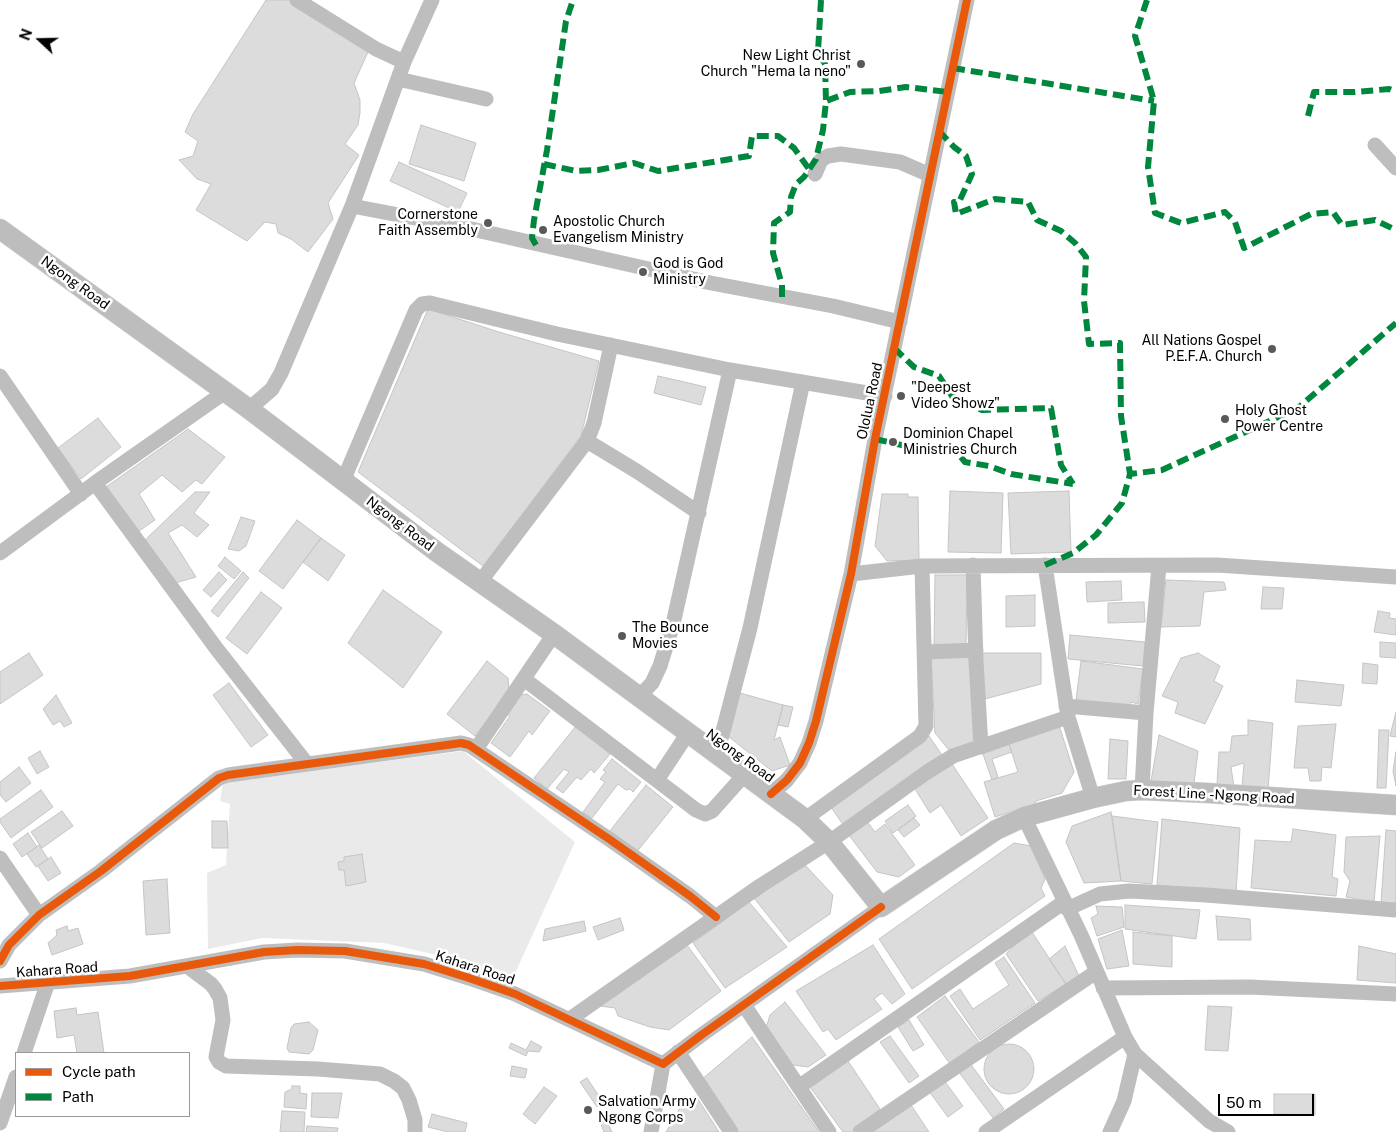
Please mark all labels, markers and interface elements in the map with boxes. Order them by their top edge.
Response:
north arrow [15,15,65,65]
text: N [17,27,35,43]
place label: New Light Christ Church "Hema la neno" [701,48,851,80]
marker: New Light Christ Church "Hema la neno" [855,58,867,70]
place label: Cornerstone Faith Assembly [378,207,478,240]
place label: Apostolic Church Evangelism Ministry [553,214,684,246]
marker: Cornerstone Faith Assembly [482,217,494,229]
marker: Apostolic Church Evangelism Ministry [537,224,549,236]
street label: Ngong Road [38,253,112,313]
place label: God is God Ministry [653,256,723,288]
marker: God is God Ministry [637,266,649,278]
place label: All Nations Gospel P.E.F.A. Church [1141,333,1262,366]
marker: All Nations Gospel P.E.F.A. Church [1266,343,1278,355]
street label: Ololua Road [854,361,886,441]
place label: "Deepest Video Showz" [911,380,1000,412]
marker: "Deepest Video Showz" [895,390,907,402]
place label: Holy Ghost Power Centre [1235,403,1323,436]
marker: Holy Ghost Power Centre [1219,413,1231,425]
place label: Dominion Chapel Ministries Church [903,426,1017,458]
marker: Dominion Chapel Ministries Church [887,436,899,448]
street label: Ngong Road [363,493,437,555]
place label: The Bounce Movies [632,620,709,652]
marker: The Bounce Movies [616,630,628,642]
street label: Ngong Road [703,726,777,786]
street label: Forest Line -Ngong Road [1133,782,1295,808]
street label: Kahara Road [433,947,517,989]
street label: Kahara Road [15,959,99,981]
legend [15,1052,190,1117]
text: Cycle path [62,1063,136,1080]
scale bar [1221,1084,1317,1116]
text: Path [62,1088,94,1105]
place label: Salvation Army Ngong Corps [598,1094,696,1126]
text: 50 m [1226,1094,1261,1111]
marker: Salvation Army Ngong Corps [582,1104,594,1116]

